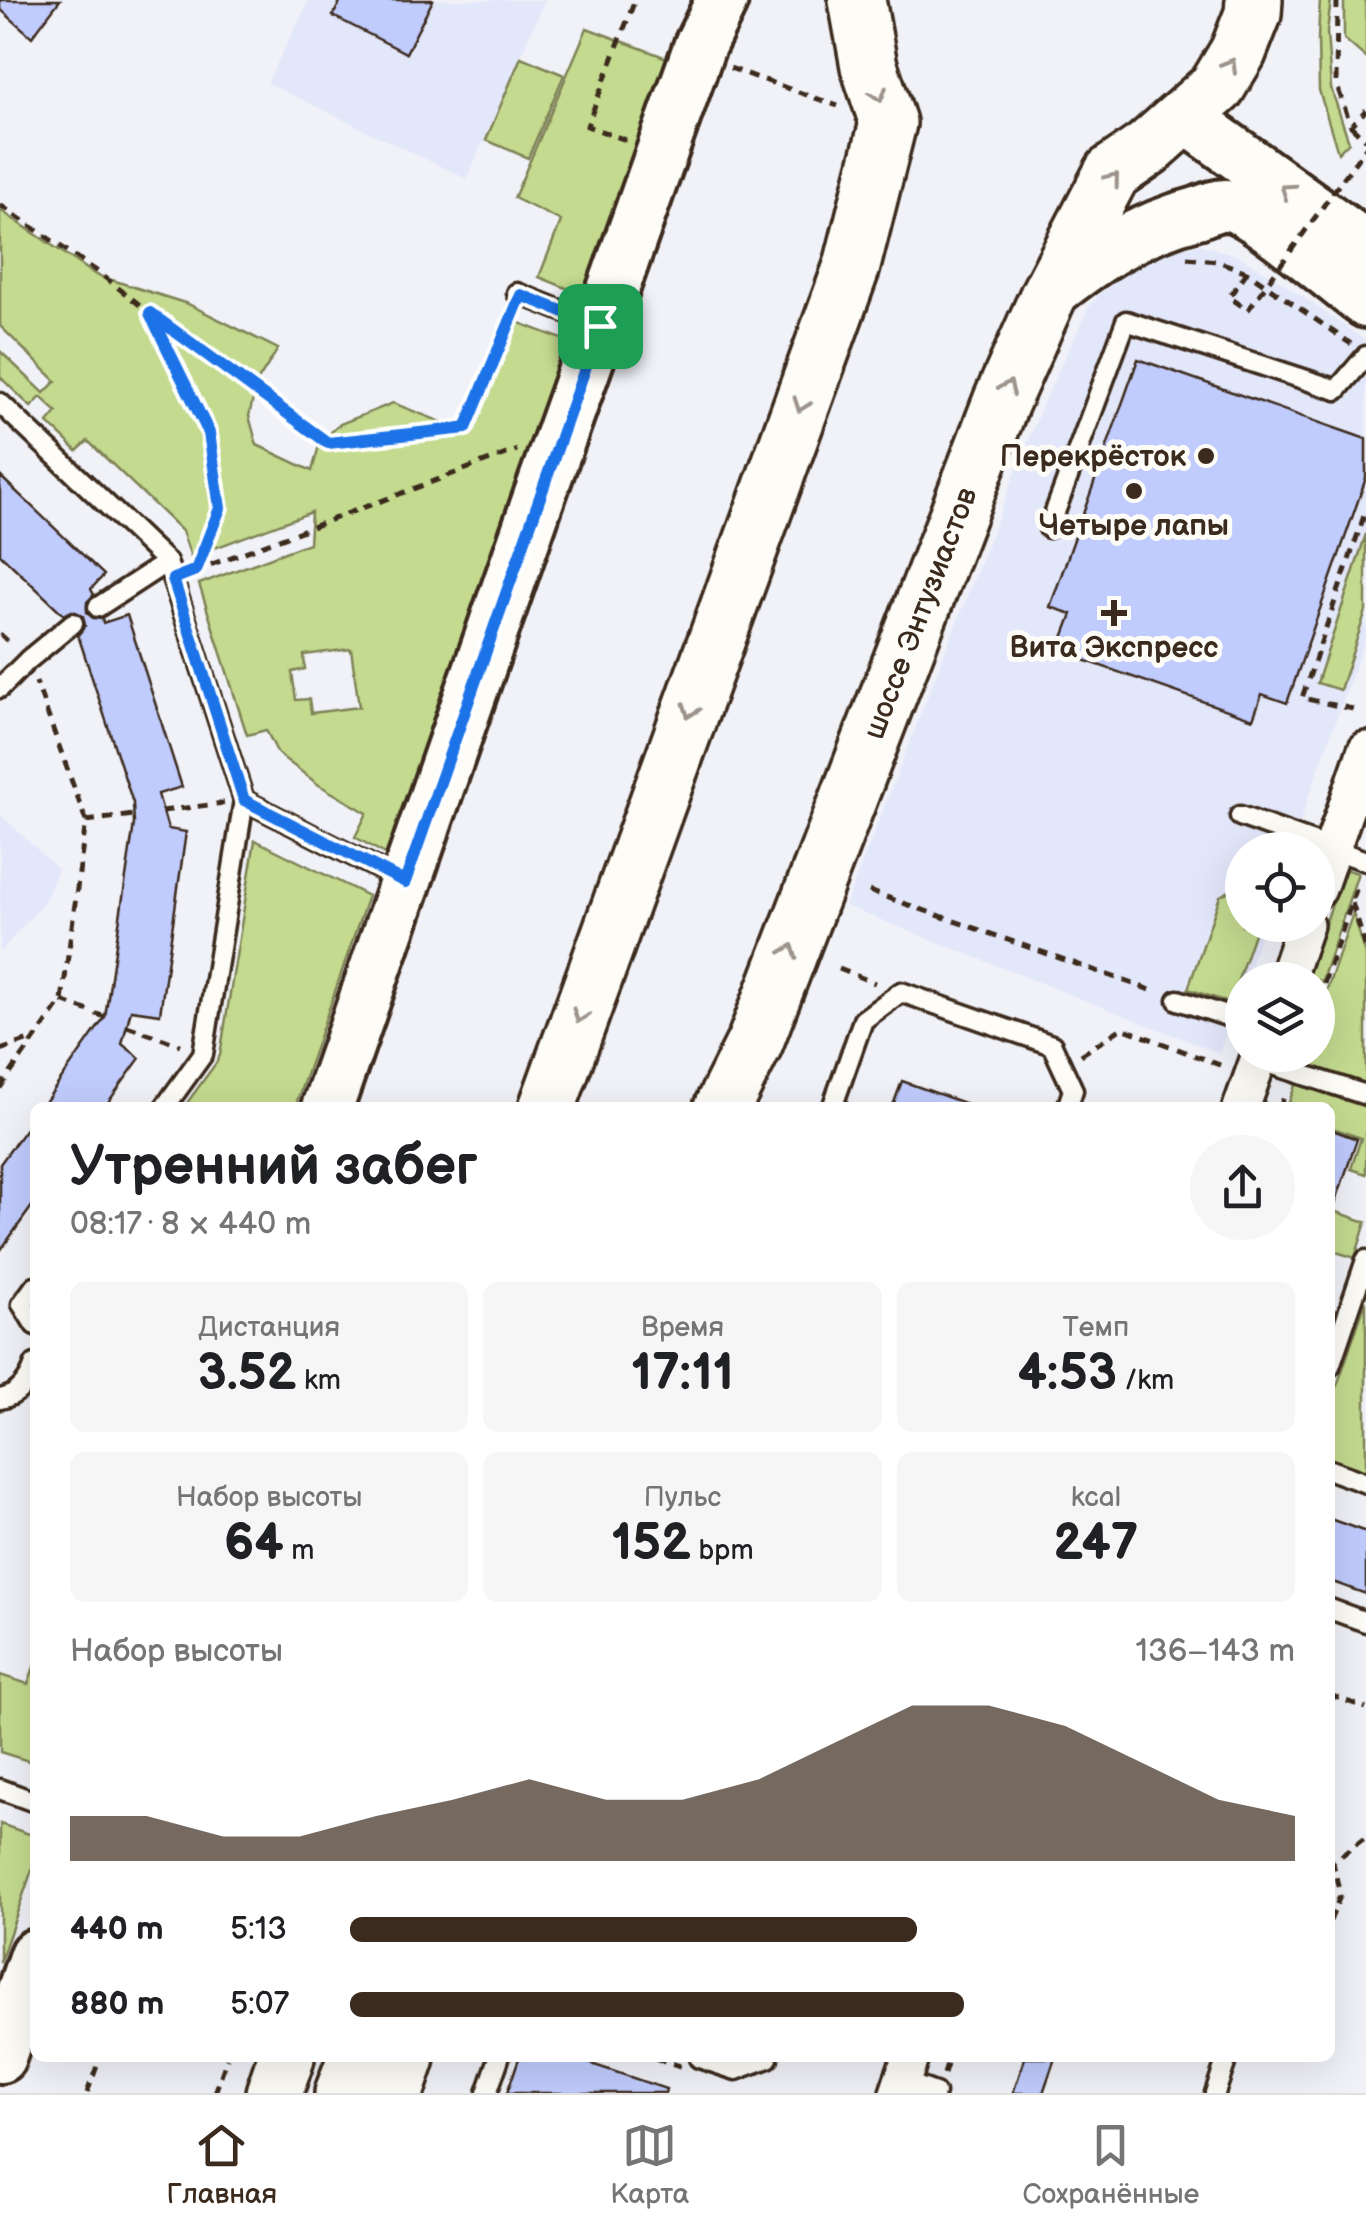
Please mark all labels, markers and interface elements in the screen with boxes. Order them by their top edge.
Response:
one-way arrow [1218,58,1237,76]
one-way arrow [867,86,887,103]
one-way arrow [1101,172,1119,190]
one-way arrow [1279,184,1298,202]
pin [558,284,643,369]
icon: arrive [573,299,628,354]
one-way arrow [996,379,1016,397]
one-way arrow [792,396,813,413]
place label: Перекрёсток [1000,439,1187,475]
marker: Перекрёсток [1195,445,1217,467]
marker: Четыре лапы [1123,480,1145,502]
street label: шоссе Энтузиастов [856,482,986,744]
place label: Четыре лапы [1039,508,1229,544]
marker: Вита Экспресс [1103,602,1125,624]
place label: Вита Экспресс [1010,630,1218,666]
one-way arrow [681,701,702,718]
map controls [1225,832,1335,1072]
button: locate [1225,832,1335,942]
one-way arrow [778,943,798,960]
button: layers [1225,962,1335,1072]
one-way arrow [571,1007,592,1024]
text: Утренний забег [70,1134,478,1201]
button: share [1190,1135,1295,1240]
text: 08:17 · 8 × 440 m [70,1205,311,1244]
text: Дистанция [198,1311,340,1344]
text: Время [641,1311,724,1344]
text: Темп [1063,1311,1129,1344]
text: 3.52 [197,1344,296,1404]
text: 17:11 [631,1344,734,1404]
text: 4:53 [1018,1344,1117,1404]
text: km [296,1364,341,1397]
text: /km [1117,1364,1174,1397]
text: Набор высоты [176,1481,362,1514]
text: Пульс [644,1481,721,1514]
text: kcal [1071,1481,1121,1514]
text: 64 [224,1514,284,1574]
text: 152 [611,1514,691,1574]
text: 247 [1053,1514,1138,1574]
text: m [284,1534,314,1567]
text: bpm [691,1534,754,1567]
text: Набор высоты [70,1632,283,1671]
text: 136–143 m [1136,1632,1295,1671]
text: 440 m [70,1910,164,1949]
text: 5:13 [230,1910,287,1949]
text: 880 m [70,1985,164,2024]
text: 5:07 [230,1985,289,2024]
tab: Главная [167,2118,277,2211]
tab: Карта [610,2118,689,2211]
tab: Сохранённые [1022,2118,1199,2211]

